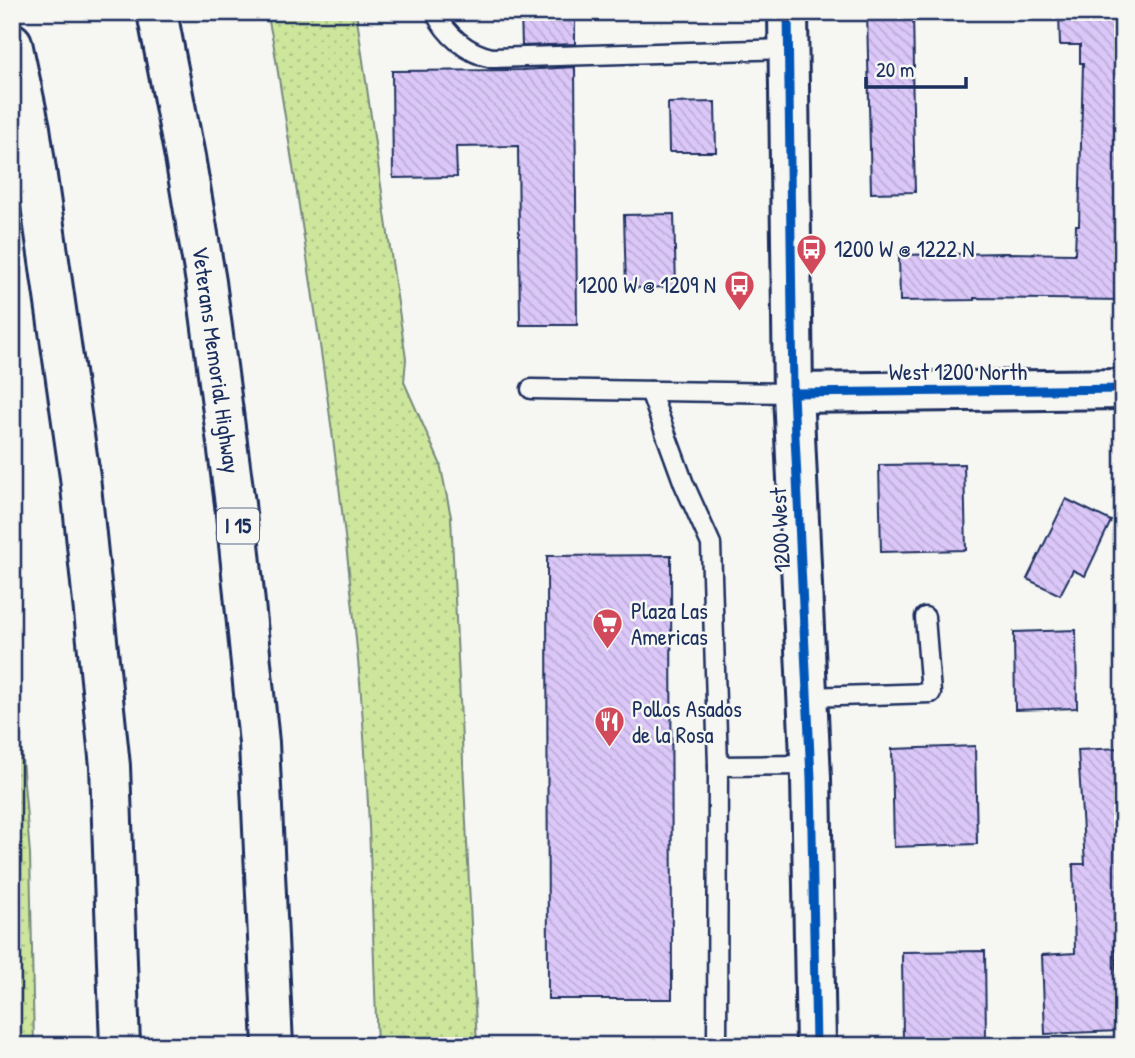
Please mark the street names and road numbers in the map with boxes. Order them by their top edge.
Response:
street label: Veterans Memorial Highway [185,244,248,476]
street label: West 1200 North [889,356,1027,387]
street label: 1200 West [762,486,797,573]
road number: I 15 [217,508,259,544]

